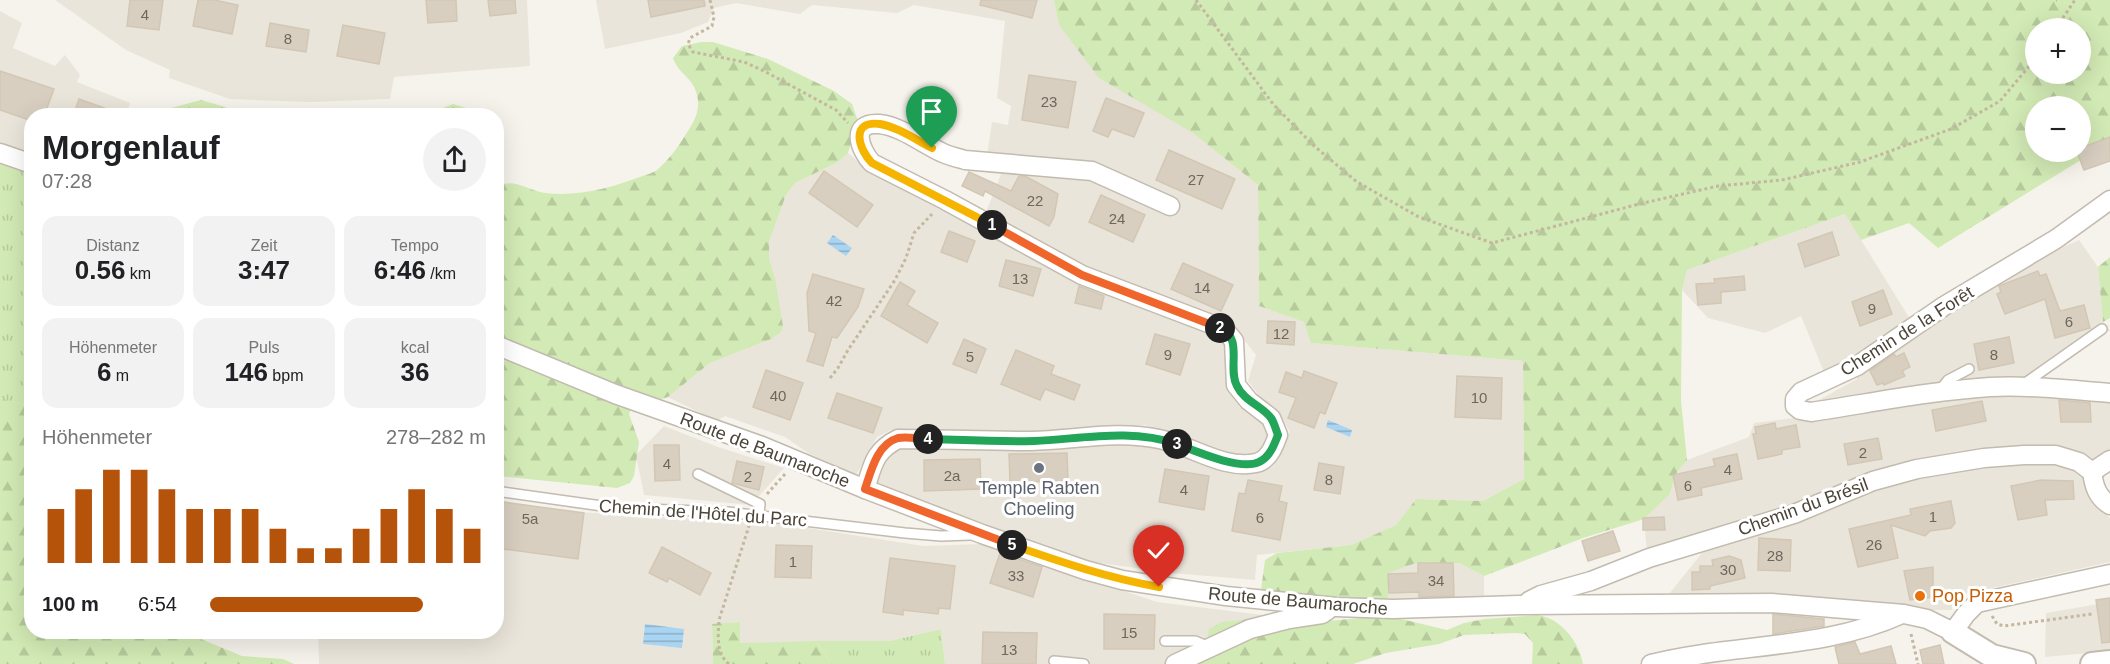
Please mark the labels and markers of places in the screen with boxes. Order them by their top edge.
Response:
pin [906,86,957,148]
pin: 1 [977,210,1007,240]
pin: 2 [1205,313,1235,343]
pin: 4 [913,424,943,454]
pin: 3 [1162,429,1192,459]
marker: Temple Rabten Choeling [1032,461,1046,475]
place label: Temple Rabten Choeling [978,478,1100,519]
pin [1133,525,1184,587]
pin: 5 [997,530,1027,560]
place label: Pop Pizza [1932,586,2014,606]
marker: Pop Pizza [1913,589,1927,603]

